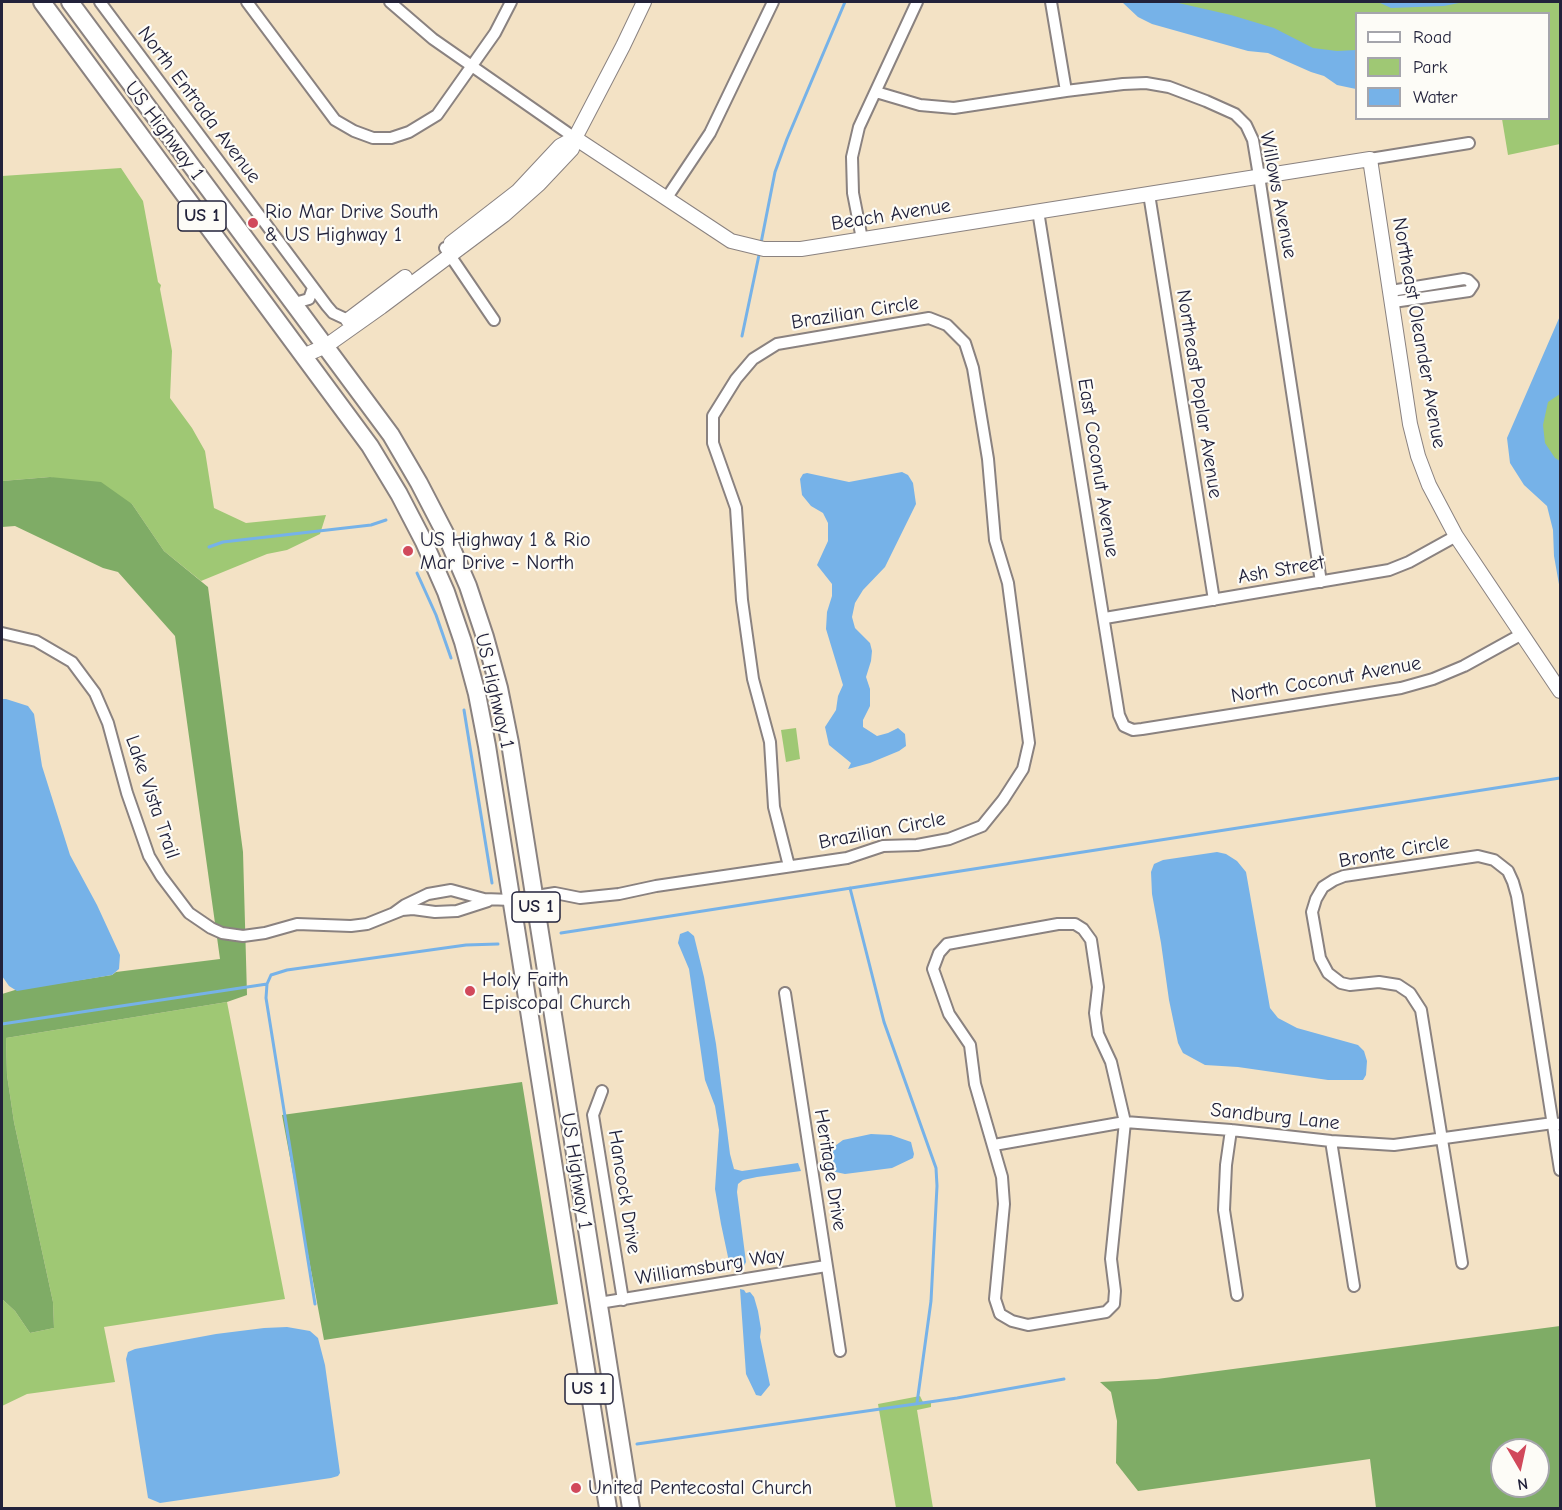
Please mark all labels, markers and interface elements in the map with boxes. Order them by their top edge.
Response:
legend [1355,12,1550,120]
street label: North Entrada Avenue [132,22,266,188]
text: Road [1413,27,1452,48]
text: Park [1413,57,1447,78]
street label: US Highway 1 [119,77,209,185]
text: Water [1413,87,1457,108]
street label: Willows Avenue [1254,129,1302,261]
street label: Beach Avenue [830,194,952,236]
place label: Rio Mar Drive South & US Highway 1 [265,200,438,247]
road number: US 1 [178,201,226,231]
marker: Rio Mar Drive South & US Highway 1 [246,216,260,230]
street label: Northeast Oleander Avenue [1387,216,1451,450]
street label: Northeast Poplar Avenue [1171,288,1227,500]
street label: Brazilian Circle [790,291,920,335]
street label: East Coconut Avenue [1072,377,1124,559]
place label: US Highway 1 & Rio Mar Drive - North [420,528,591,575]
marker: US Highway 1 & Rio Mar Drive - North [401,544,415,558]
street label: Ash Street [1236,551,1326,589]
street label: US Highway 1 [469,631,519,751]
street label: North Coconut Avenue [1229,651,1423,709]
street label: Lake Vista Trail [120,732,184,862]
street label: Brazilian Circle [817,807,947,855]
street label: Bronte Circle [1337,830,1451,874]
road number: US 1 [512,892,560,922]
place label: Holy Faith Episcopal Church [482,968,631,1015]
marker: Holy Faith Episcopal Church [463,984,477,998]
street label: Sandburg Lane [1209,1098,1341,1136]
street label: Heritage Drive [809,1107,851,1233]
street label: US Highway 1 [555,1111,597,1231]
street label: Hancock Drive [602,1128,646,1256]
street label: Williamsburg Way [633,1243,787,1291]
road number: US 1 [565,1374,613,1404]
north arrow [1490,1438,1550,1498]
text: N [1516,1474,1529,1494]
place label: United Pentecostal Church [588,1476,812,1500]
marker: United Pentecostal Church [569,1481,583,1495]

